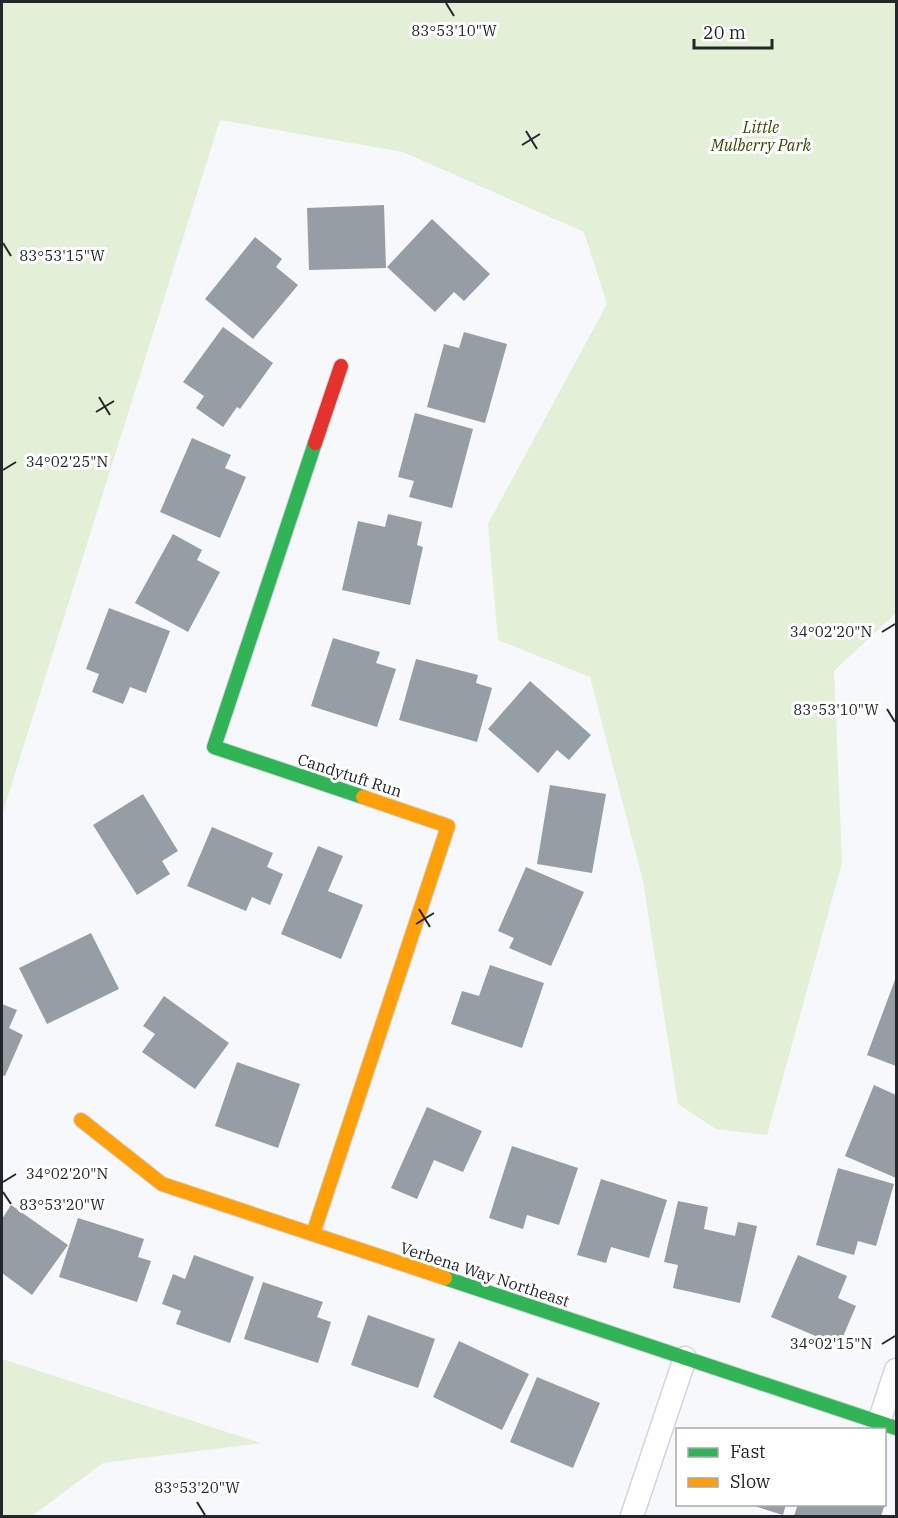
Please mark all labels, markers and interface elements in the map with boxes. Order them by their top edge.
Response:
scale bar [694,12,772,50]
text: 83°53'10"W [411,21,497,40]
text: 20 m [703,21,746,44]
park label: Little Mulberry Park [710,117,812,155]
text: 83°53'15"W [19,246,105,265]
text: 34°02'25"N [26,452,108,471]
text: 34°02'20"N [790,622,872,641]
text: 83°53'10"W [793,700,879,719]
street label: Candytuft Run [295,749,405,801]
text: 34°02'20"N [26,1164,108,1183]
text: 83°53'20"W [19,1195,105,1214]
street label: Verbena Way Northeast [398,1237,573,1311]
text: 34°02'15"N [790,1334,872,1353]
legend [676,1428,886,1506]
text: Fast [730,1440,765,1463]
text: Slow [730,1470,770,1493]
text: 83°53'20"W [154,1478,240,1497]

